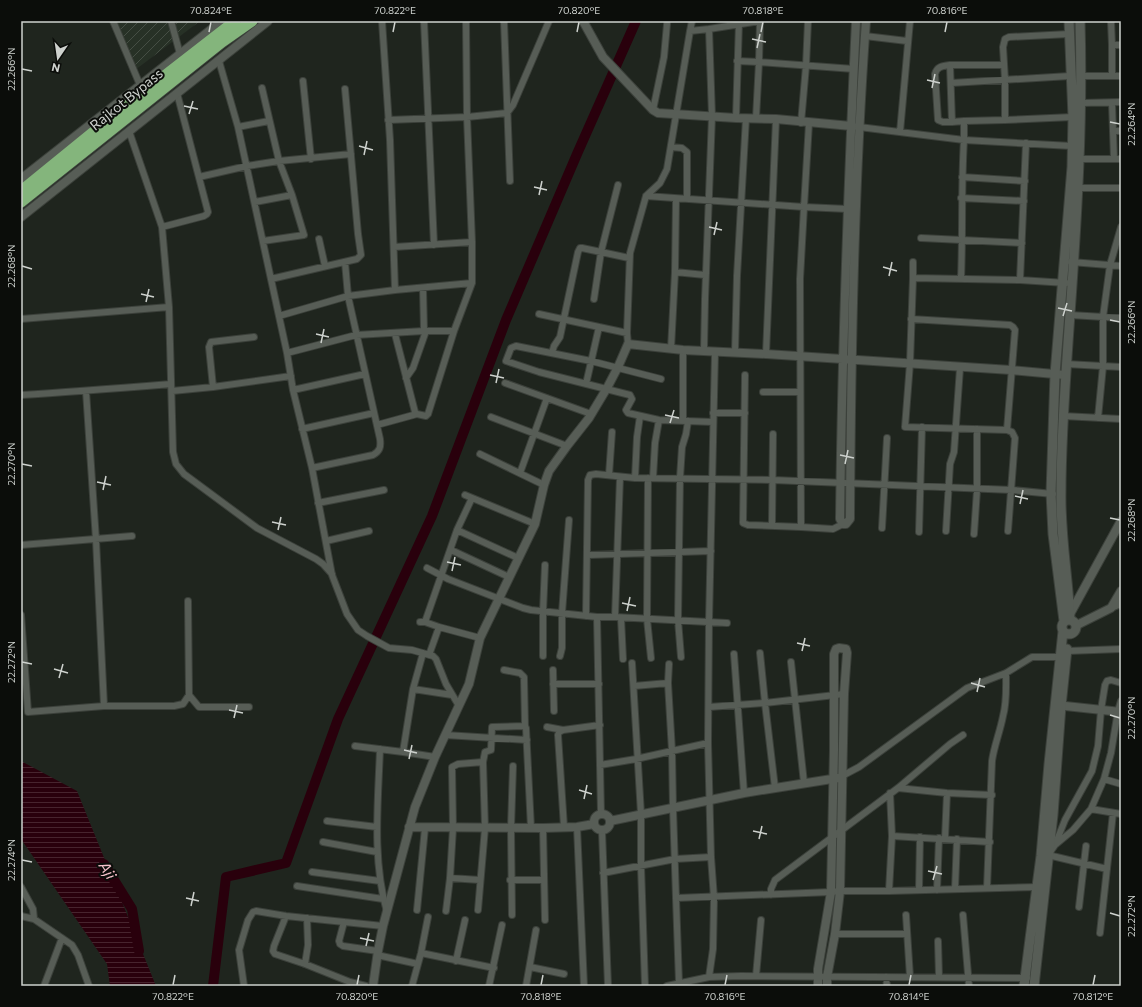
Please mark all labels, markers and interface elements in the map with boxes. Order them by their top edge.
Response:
text: 70.824°E [190,4,232,16]
text: 70.822°E [374,4,416,16]
text: 70.820°E [558,4,600,16]
text: 70.818°E [743,4,783,16]
text: 70.816°E [927,4,967,16]
north arrow [38,38,78,78]
text: 22.266°N [5,47,17,91]
text: N [50,61,61,75]
street label: Rajkot Bypass [86,64,166,134]
text: 22.264°N [1125,102,1137,146]
text: 22.268°N [5,244,17,288]
text: 22.266°N [1125,300,1137,344]
text: 22.270°N [5,443,17,485]
text: 22.268°N [1125,498,1137,542]
text: 22.272°N [5,641,17,683]
text: 22.270°N [1125,697,1137,739]
text: 22.274°N [5,839,17,881]
water label: Aji [95,857,121,883]
text: 22.272°N [1125,895,1137,937]
text: 70.822°E [152,990,194,1002]
text: 70.820°E [336,990,378,1002]
text: 70.818°E [521,990,561,1002]
text: 70.816°E [705,990,745,1002]
text: 70.814°E [889,990,929,1002]
text: 70.812°E [1073,990,1113,1002]

